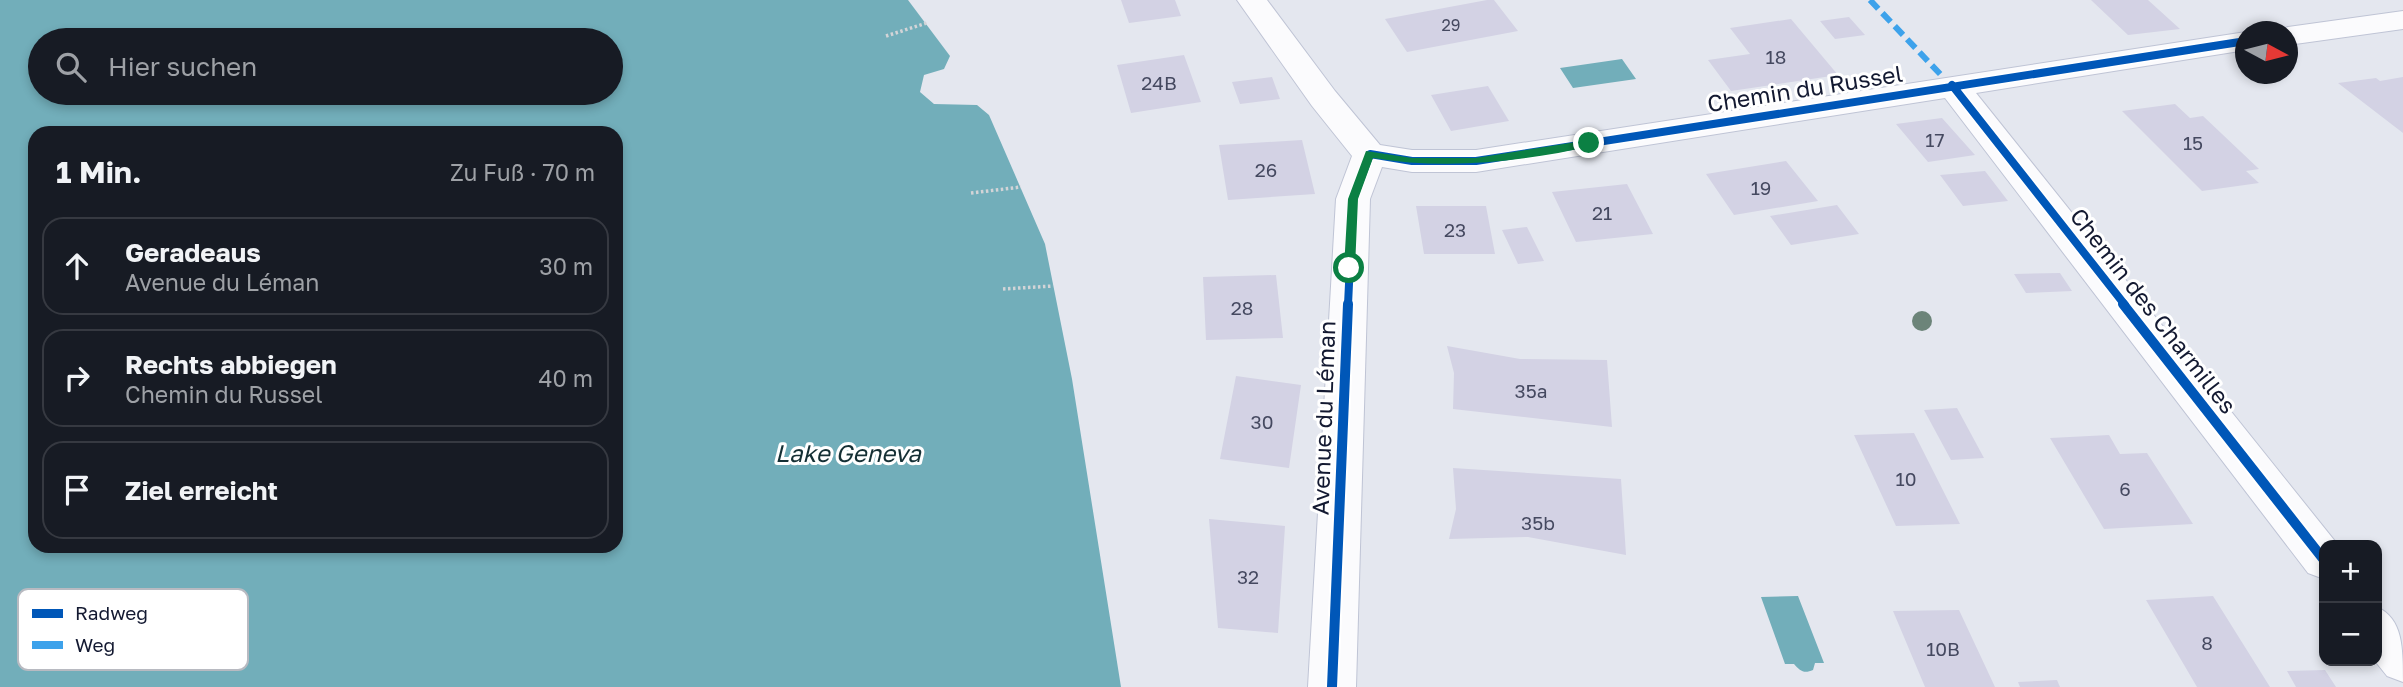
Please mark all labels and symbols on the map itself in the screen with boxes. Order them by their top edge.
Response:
house number: 29 [1442,15,1460,35]
north arrow [2235,21,2298,84]
house number: 18 [1766,45,1786,68]
street label: Chemin du Russel [1705,59,1905,117]
house number: 24B [1141,71,1177,94]
route end [1573,127,1604,158]
house number: 17 [1925,128,1945,151]
house number: 15 [2183,131,2203,154]
house number: 26 [1255,158,1277,181]
house number: 19 [1751,176,1771,199]
house number: 21 [1592,201,1612,224]
street label: Chemin des Charmilles [2065,202,2243,419]
house number: 23 [1444,218,1466,241]
route start [1333,252,1364,283]
house number: 28 [1231,296,1253,319]
street label: Avenue du Léman [1306,320,1340,516]
house number: 35a [1515,379,1547,402]
house number: 30 [1251,410,1273,433]
water label: Lake Geneva [775,438,922,467]
house number: 10 [1896,467,1917,490]
house number: 6 [2119,477,2131,500]
house number: 35b [1521,511,1555,534]
house number: 32 [1237,565,1259,588]
legend [18,589,248,670]
text: Radweg [75,601,148,624]
house number: 8 [2201,631,2213,654]
text: Weg [75,633,115,656]
house number: 10B [1926,637,1960,660]

